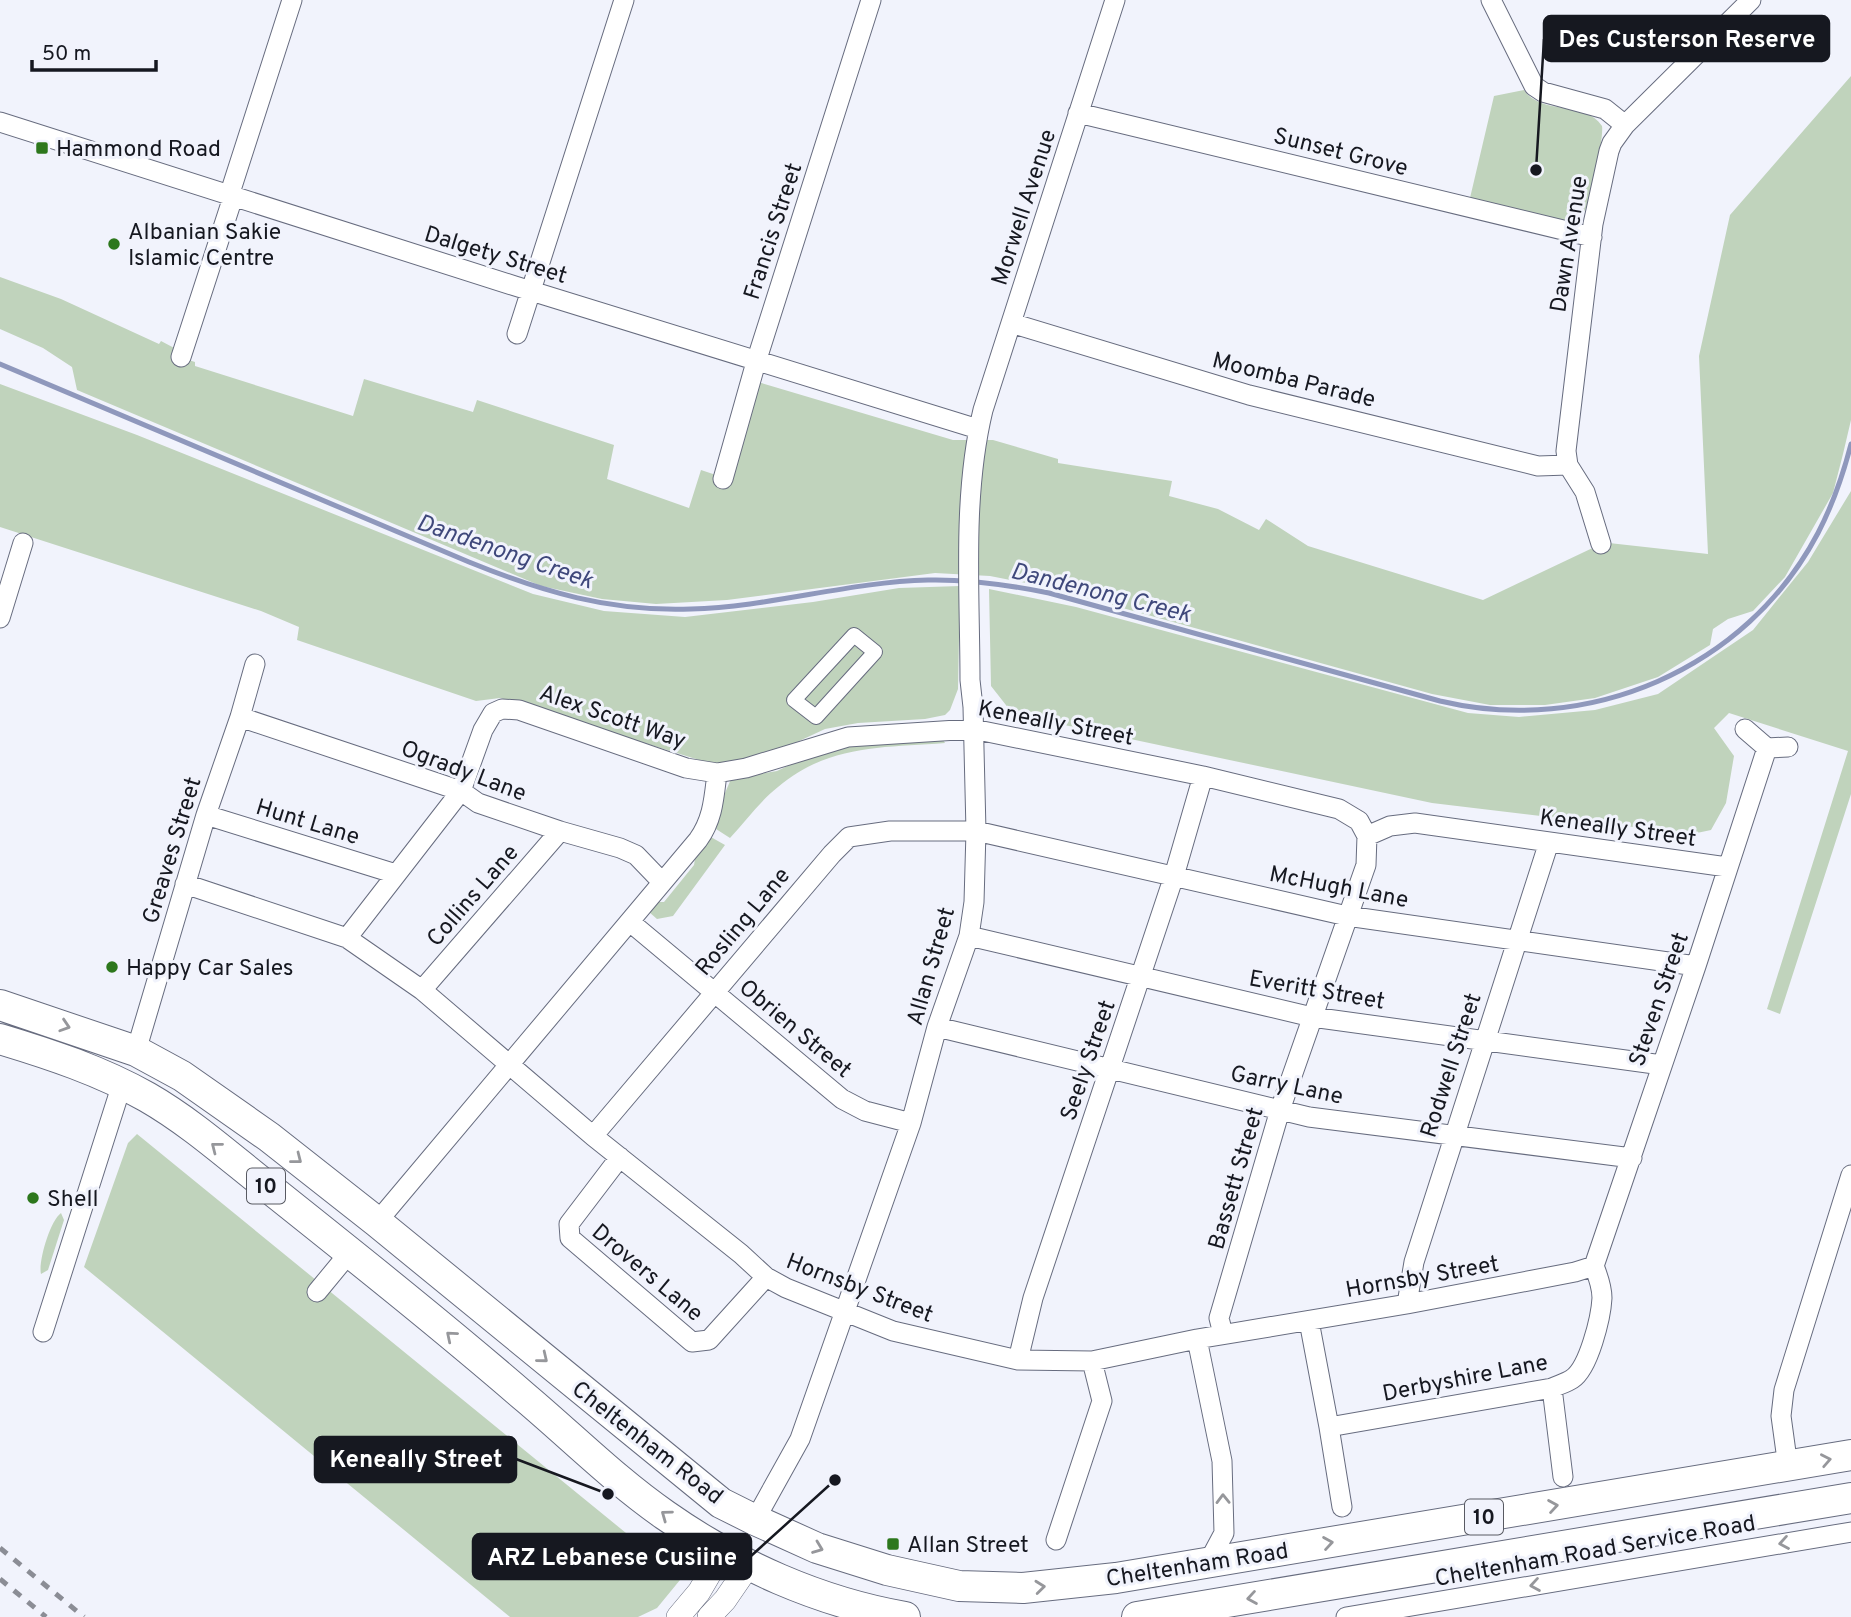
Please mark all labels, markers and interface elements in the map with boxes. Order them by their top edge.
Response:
callout: Des Custerson Reserve [1544,16,1829,61]
text: Des Custerson Reserve [1559,26,1815,56]
scale bar [32,28,156,72]
text: 50 m [42,41,91,68]
street label: Sunset Grove [1270,123,1411,184]
street label: Morwell Avenue [987,126,1064,289]
place label: Hammond Road [56,136,221,165]
marker: Hammond Road [34,140,50,156]
street label: Francis Street [739,160,810,304]
street label: Dawn Avenue [1545,174,1596,315]
place label: Albanian Sakie Islamic Centre [128,219,281,274]
street label: Dalgety Street [420,221,570,292]
marker: Albanian Sakie Islamic Centre [106,236,122,252]
street label: Moomba Parade [1209,347,1378,416]
water label: Dandenong Creek [412,509,597,597]
water label: Dandenong Creek [1007,557,1195,631]
street label: Alex Scott Way [535,680,689,757]
street label: Keneally Street [975,695,1136,754]
street label: Ogrady Lane [396,735,530,810]
street label: Greaves Street [137,774,209,928]
street label: Hunt Lane [252,794,363,853]
street label: Keneally Street [1537,804,1698,855]
street label: Collins Lane [422,840,526,954]
street label: McHugh Lane [1266,861,1411,916]
street label: Rosling Lane [690,863,798,983]
street label: Allan Street [902,904,963,1029]
street label: Steven Street [1624,929,1697,1071]
place label: Happy Car Sales [126,955,294,984]
marker: Happy Car Sales [104,959,120,975]
street label: Everitt Street [1246,965,1387,1018]
street label: Obrien Street [732,974,857,1086]
street label: Rodwell Street [1415,990,1489,1142]
street label: Seely Street [1055,997,1123,1125]
one-way arrow [58,1018,70,1032]
street label: Garry Lane [1227,1060,1346,1113]
street label: Bassett Street [1203,1104,1272,1253]
one-way arrow [212,1143,224,1156]
one-way arrow [289,1151,302,1164]
road number: 10 [247,1168,285,1204]
place label: Shell [47,1186,99,1215]
marker: Shell [25,1190,41,1206]
street label: Drovers Lane [585,1219,708,1329]
street label: Hornsby Street [781,1248,937,1331]
street label: Hornsby Street [1344,1251,1501,1306]
one-way arrow [447,1331,459,1344]
street label: Derbyshire Lane [1380,1349,1551,1410]
one-way arrow [535,1350,547,1363]
street label: Cheltenham Road [565,1376,728,1512]
callout: Keneally Street [315,1437,516,1482]
text: Keneally Street [330,1446,502,1476]
one-way arrow [1820,1453,1832,1468]
one-way arrow [1216,1493,1231,1504]
one-way arrow [1547,1499,1559,1514]
road number: 10 [1465,1500,1503,1534]
street label: Cheltenham Road Service Road [1433,1510,1758,1595]
one-way arrow [661,1511,674,1523]
place label: Allan Street [907,1532,1029,1561]
callout: ARZ Lebanese Cusiine [473,1534,751,1579]
one-way arrow [1778,1535,1790,1550]
marker: Allan Street [885,1536,901,1552]
one-way arrow [1323,1536,1334,1551]
street label: Cheltenham Road [1104,1538,1291,1595]
one-way arrow [811,1539,823,1553]
text: ARZ Lebanese Cusiine [487,1544,737,1574]
one-way arrow [1529,1577,1541,1592]
one-way arrow [1034,1579,1046,1594]
one-way arrow [1246,1590,1258,1605]

